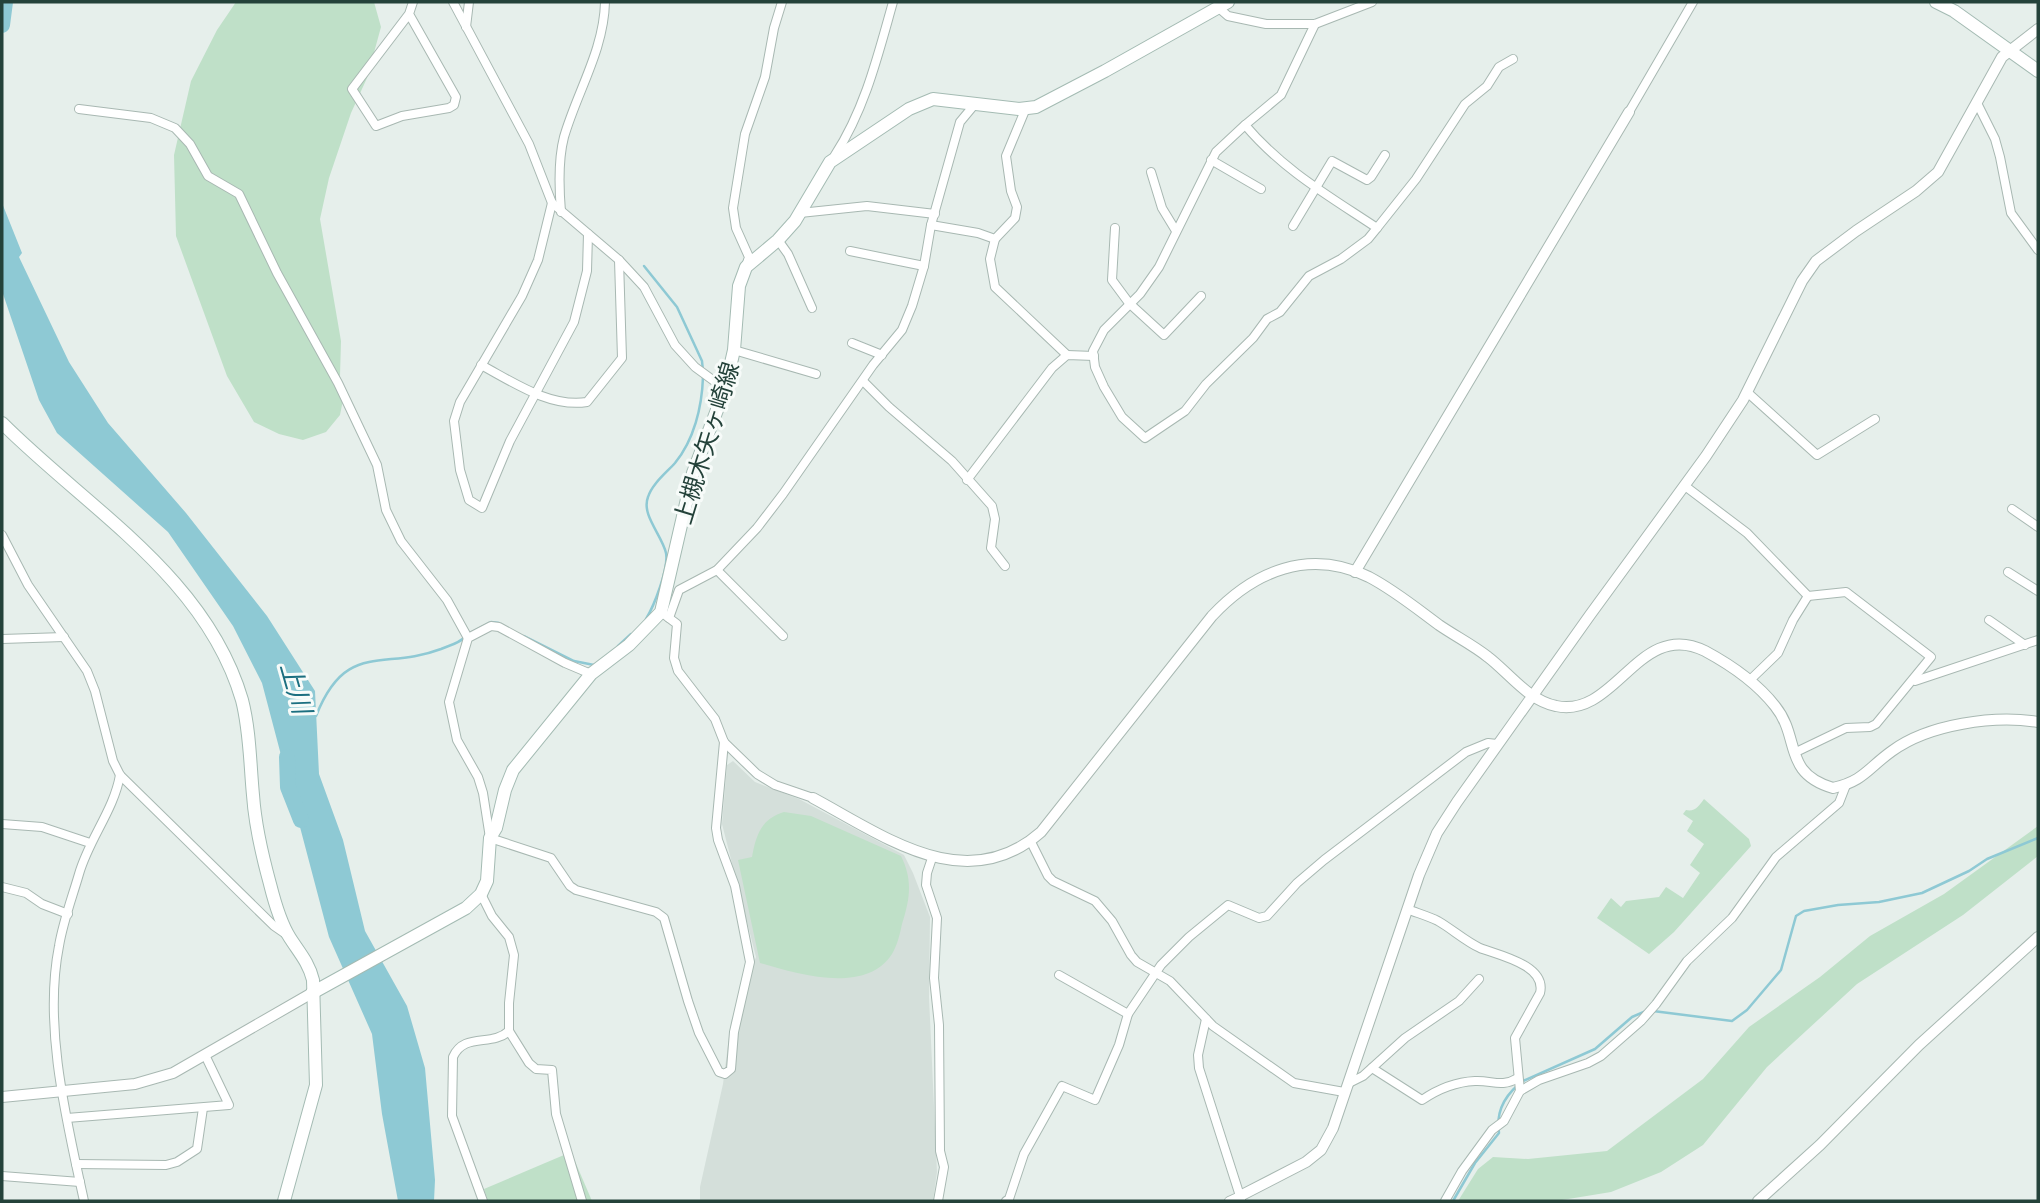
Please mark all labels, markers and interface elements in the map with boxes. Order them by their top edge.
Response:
street label: 上槻木矢ヶ崎線 [667,358,745,527]
water label: 上川 [273,658,320,720]

